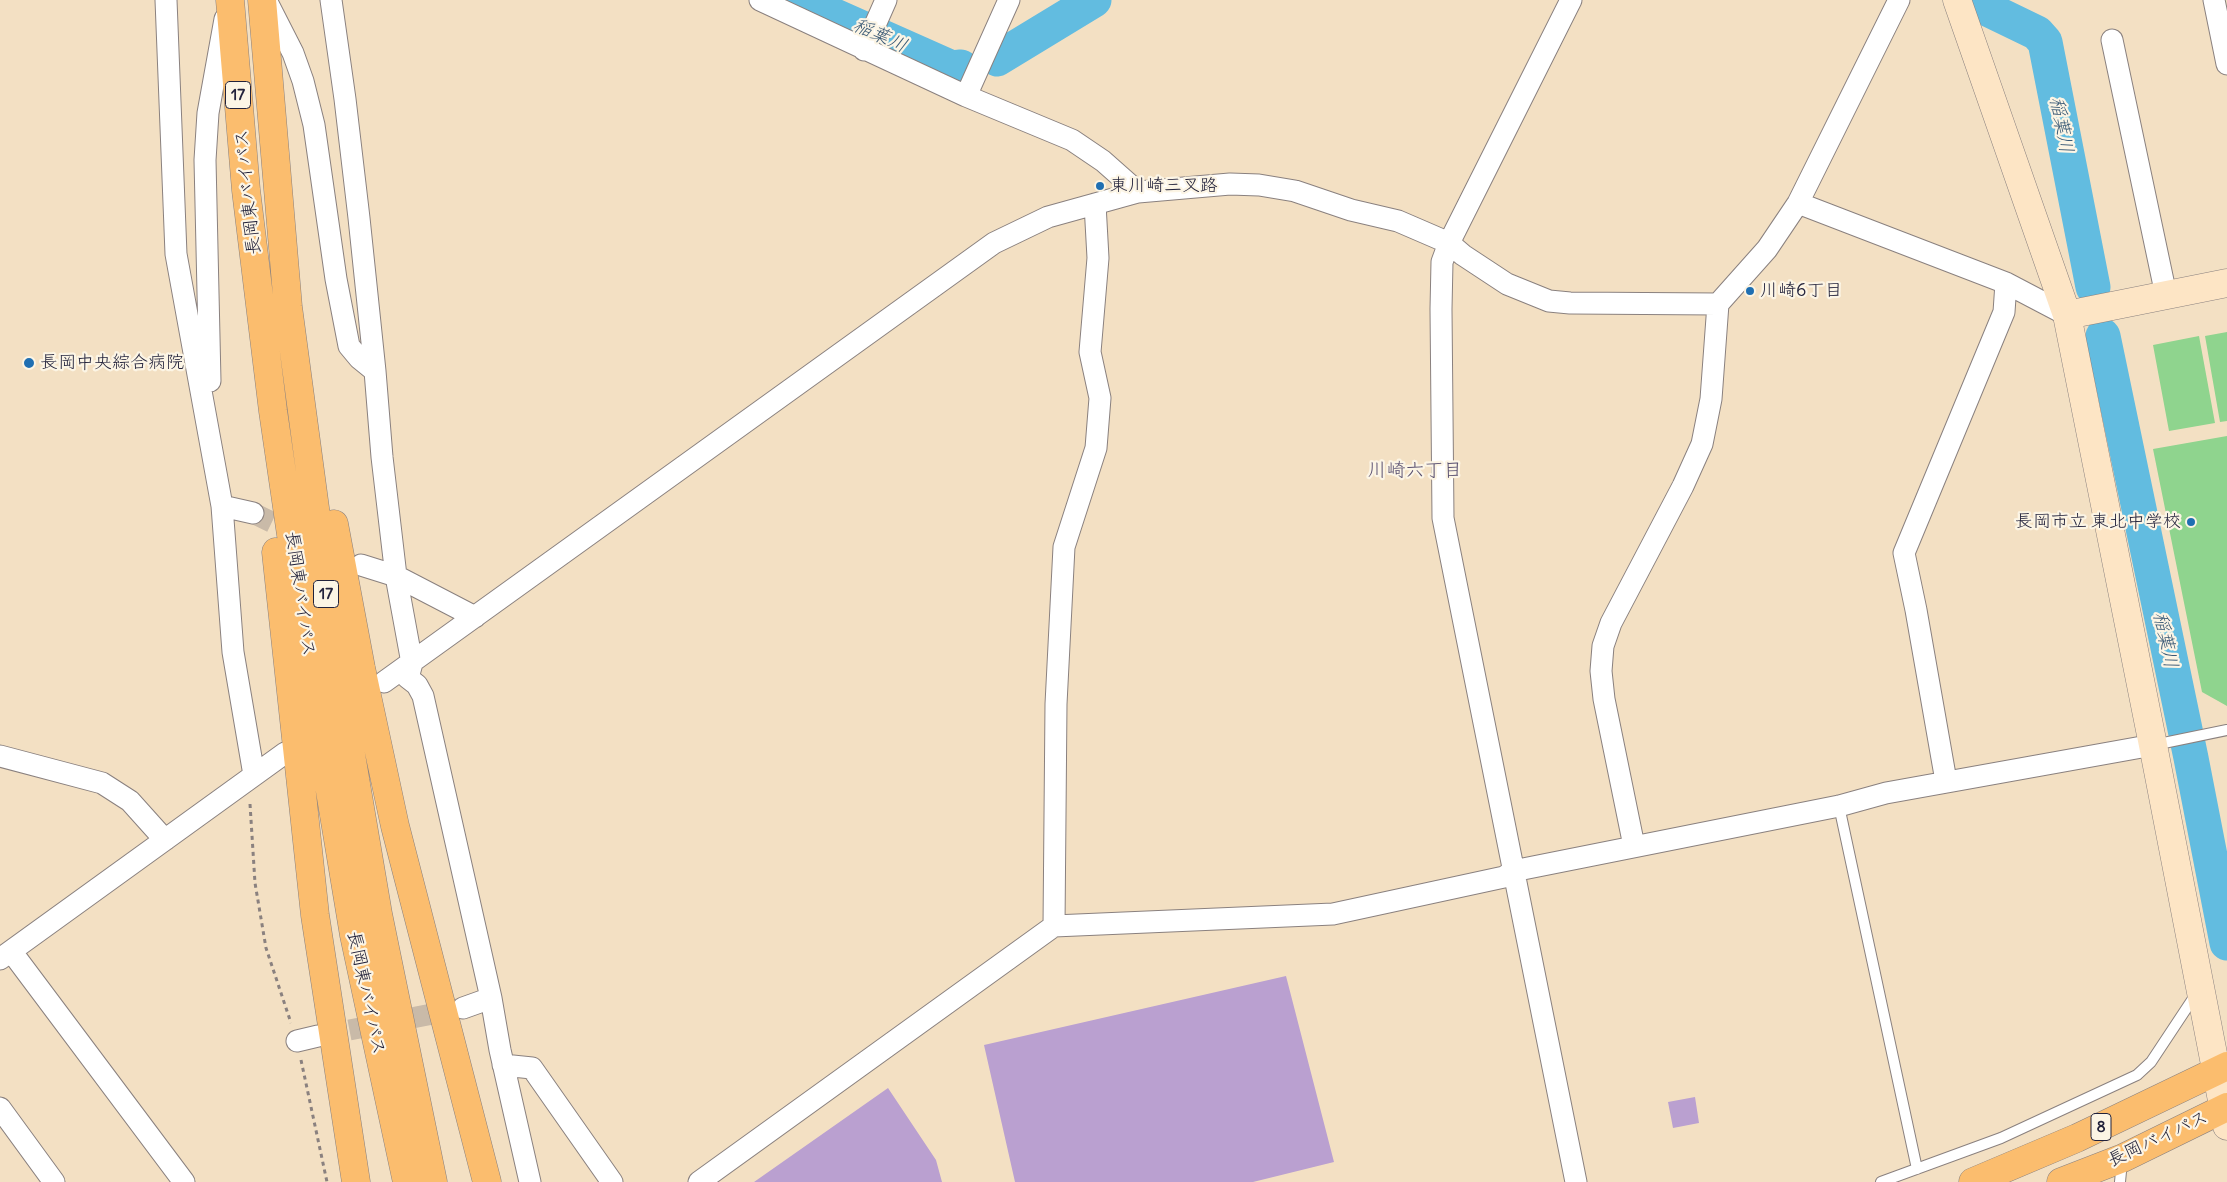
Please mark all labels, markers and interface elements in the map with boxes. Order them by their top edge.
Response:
water label: 稲葉川 [849,14,911,58]
road number: 17 [226,82,250,108]
water label: 稲葉川 [2044,95,2078,155]
street label: 長岡東バイパス [231,128,265,256]
place label: 東川崎三叉路 [1110,175,1218,197]
marker: 東川崎三叉路 [1094,180,1106,192]
place label: 川崎6丁目 [1760,280,1842,302]
marker: 川崎6丁目 [1744,285,1756,297]
place label: 長岡中央綜合病院 [40,352,184,374]
marker: 長岡中央綜合病院 [22,356,36,370]
district label: 川崎六丁目 [1368,460,1462,482]
place label: 長岡市立 東北中学校 [2015,511,2181,533]
marker: 長岡市立 東北中学校 [2185,516,2197,528]
street label: 長岡東バイパス [281,530,319,658]
road number: 17 [314,580,338,608]
water label: 稲葉川 [2148,610,2182,670]
street label: 長岡東バイパス [342,929,390,1057]
street label: 長岡バイパス [2104,1106,2212,1172]
road number: 8 [2091,1114,2111,1140]

